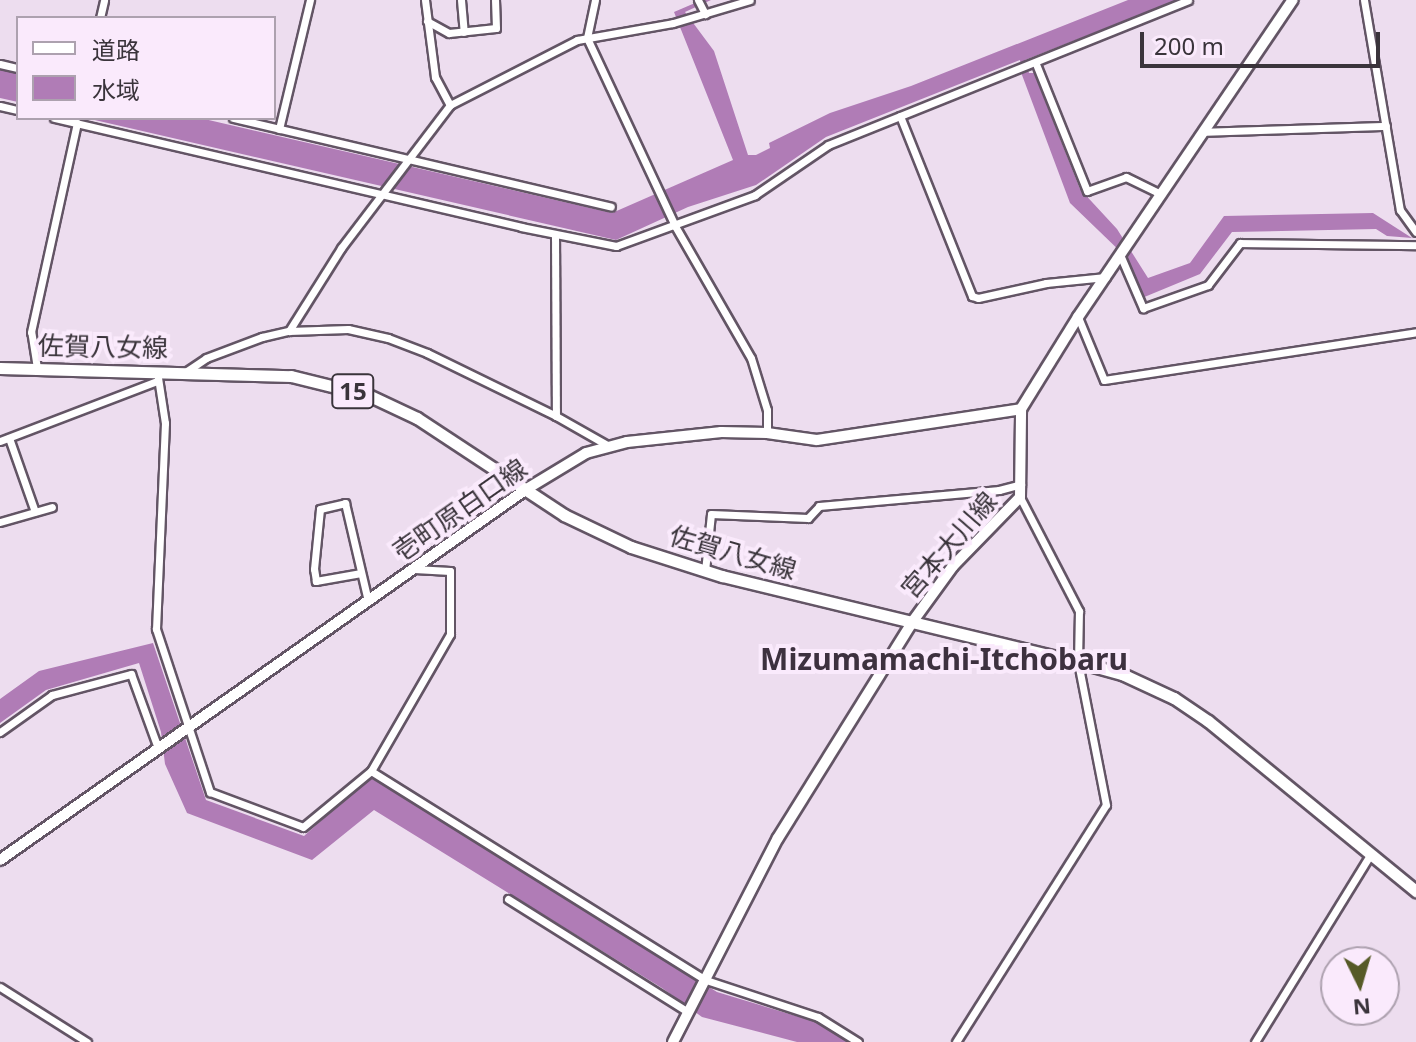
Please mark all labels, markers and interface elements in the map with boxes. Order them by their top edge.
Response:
legend [16,16,276,120]
scale bar [1144,16,1384,66]
text: 200 m [1154,29,1224,62]
text: 道路 [92,33,140,66]
text: 水域 [92,73,140,106]
street label: 佐賀八女線 [38,330,168,364]
road number: 15 [331,371,375,411]
street label: 壱町原白口線 [387,452,533,568]
street label: 宮本大川線 [895,486,1003,604]
street label: 佐賀八女線 [666,520,800,586]
district label: Mizumamachi-Itchobaru [760,641,1128,677]
north arrow [1320,946,1400,1026]
text: N [1352,992,1372,1024]

